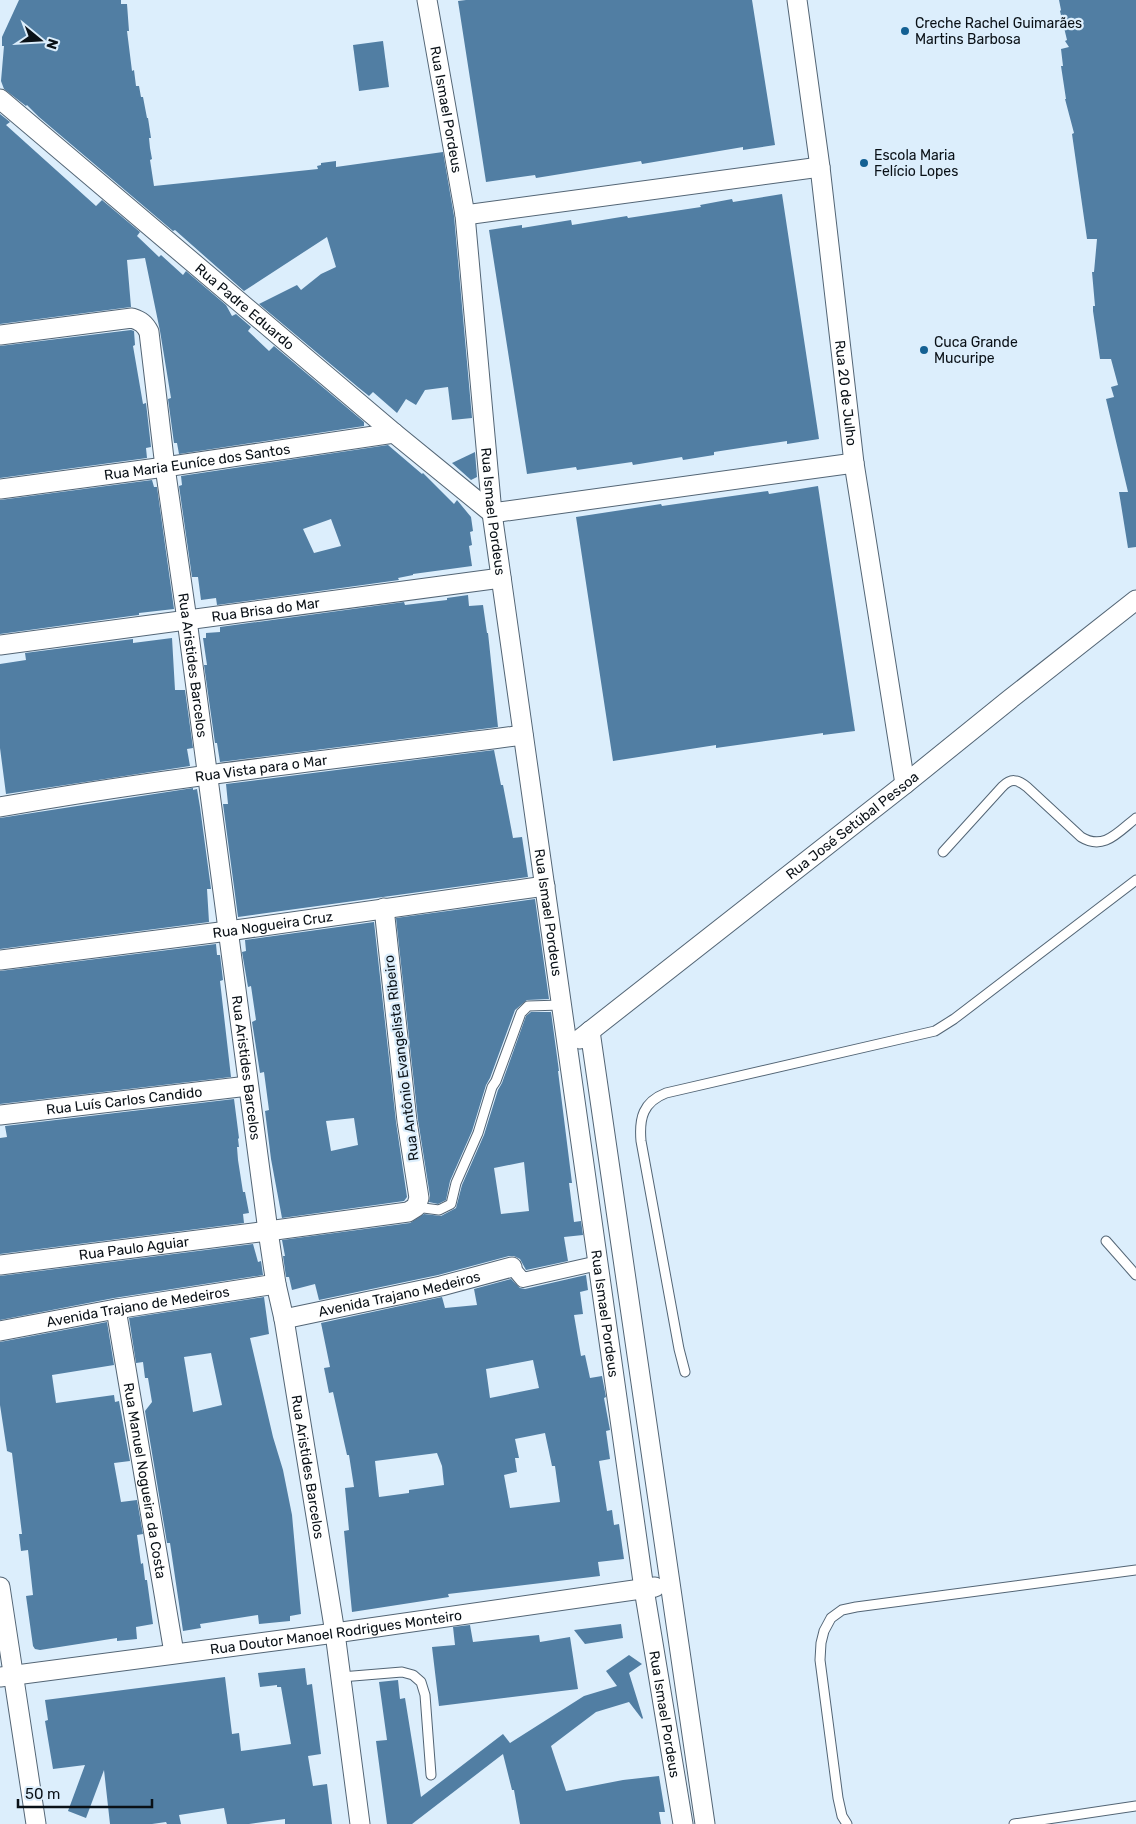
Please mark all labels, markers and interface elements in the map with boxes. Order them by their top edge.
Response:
north arrow [15,15,65,65]
place label: Creche Rachel Guimarães Martins Barbosa [915,15,1082,48]
marker: Creche Rachel Guimarães Martins Barbosa [899,25,911,37]
text: N [42,36,62,51]
street label: Rua Ismael Pordeus [426,45,465,174]
place label: Escola Maria Felício Lopes [874,147,958,180]
marker: Escola Maria Felício Lopes [858,157,870,169]
street label: Rua Padre Eduardo [191,260,298,354]
place label: Cuca Grande Mucuripe [934,334,1018,367]
street label: Rua 20 de Julho [831,339,860,447]
marker: Cuca Grande Mucuripe [918,344,930,356]
street label: Rua Maria Euníce dos Santos [103,441,291,484]
street label: Rua Ismael Pordeus [477,447,509,576]
street label: Rua Aristides Barcelos [174,592,211,739]
street label: Rua Brisa do Mar [210,594,322,626]
street label: Rua Vista para o Mar [194,752,329,786]
street label: Rua José Setúbal Pessoa [783,768,922,883]
street label: Rua Ismael Pordeus [531,848,565,977]
street label: Rua Nogueira Cruz [212,908,334,942]
street label: Rua Antônio Evangelista Ribeiro [380,954,423,1162]
street label: Rua Aristides Barcelos [228,994,264,1141]
street label: Rua Luís Carlos Candido [45,1083,203,1119]
street label: Rua Paulo Aguiar [78,1233,191,1264]
street label: Rua Ismael Pordeus [587,1249,622,1378]
street label: Avenida Trajano Medeiros [317,1268,482,1321]
street label: Avenida Trajano de Medeiros [45,1283,231,1331]
street label: Rua Manuel Nogueira da Costa [120,1381,169,1580]
street label: Rua Aristides Barcelos [287,1394,328,1540]
street label: Rua Doutor Manoel Rodrigues Monteiro [209,1607,463,1658]
street label: Rua Ismael Pordeus [645,1649,683,1779]
scale bar [18,1776,151,1808]
text: 50 m [25,1785,60,1803]

